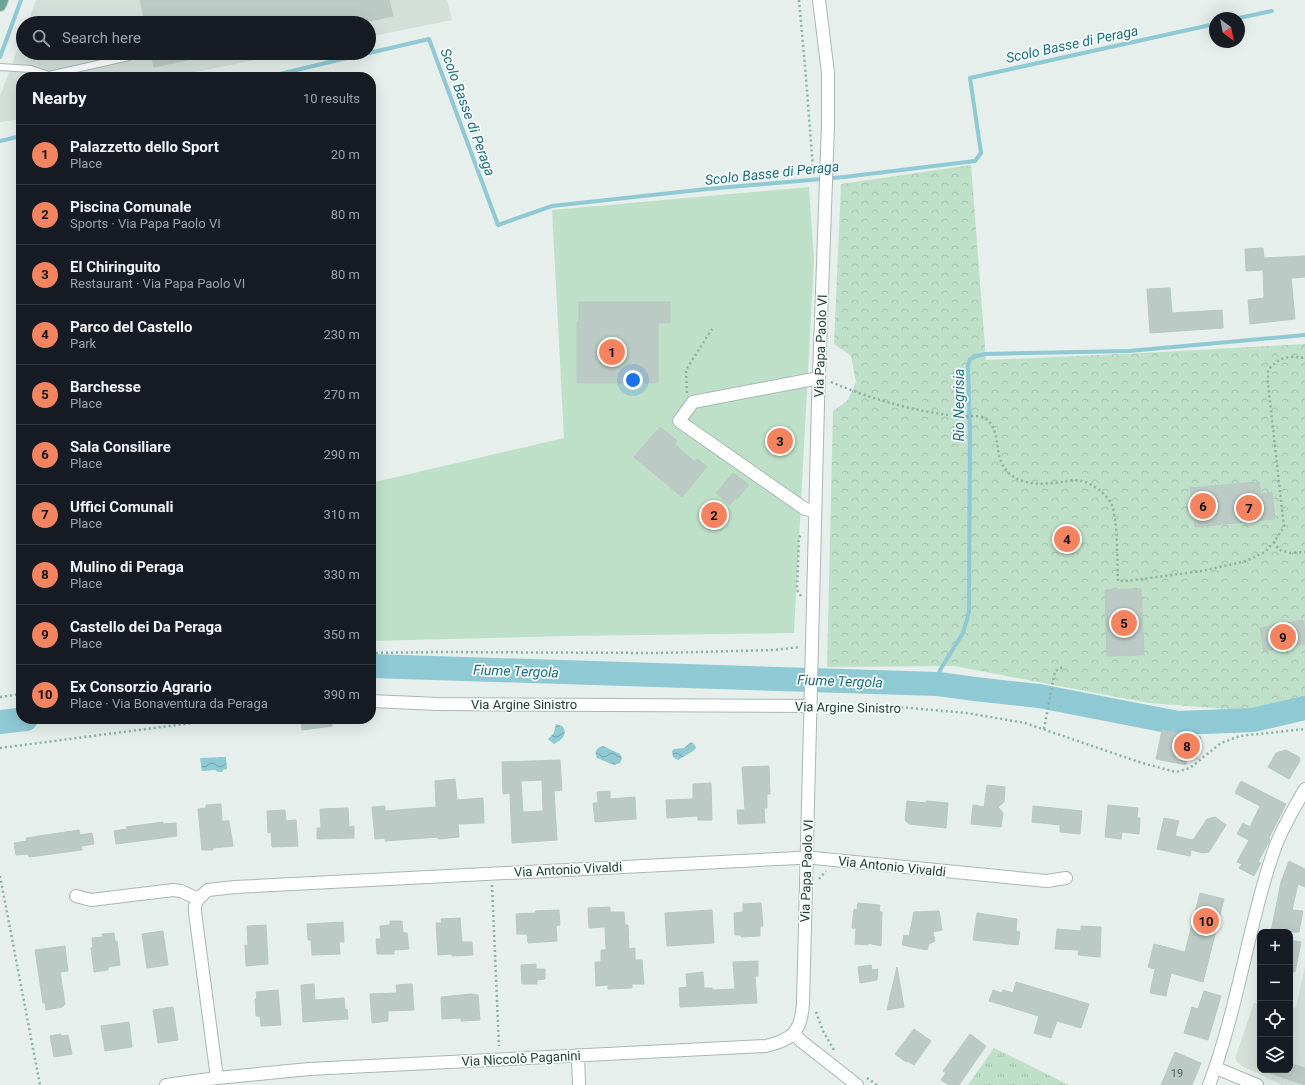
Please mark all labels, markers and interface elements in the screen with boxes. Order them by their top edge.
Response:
north arrow [1209,12,1245,48]
search box [16,16,376,60]
water label: Scolo Basse di Peraga [1004,22,1140,66]
icon: search [30,27,52,49]
text: Search here [62,29,141,47]
water label: Scolo Basse di Peraga [437,46,499,178]
text: Nearby [32,88,87,108]
text: 10 results [303,91,360,106]
text: Palazzetto dello Sport [70,138,219,156]
text: 1 [41,147,49,162]
text: 20 m [331,147,360,162]
text: Place [70,156,102,171]
water label: Scolo Basse di Peraga [704,158,840,188]
text: Piscina Comunale [70,198,191,216]
text: 2 [41,207,49,222]
text: 80 m [331,207,360,222]
text: Sports · Via Papa Paolo VI [70,216,221,231]
text: El Chiringuito [70,258,160,276]
text: 3 [41,267,49,282]
text: 80 m [331,267,360,282]
text: Restaurant · Via Papa Paolo VI [70,276,245,291]
street label: Via Papa Paolo VI [811,294,830,398]
text: Parco del Castello [70,318,192,336]
text: 4 [41,327,49,342]
text: 230 m [323,327,360,342]
text: Park [70,336,96,351]
pin: 1 [599,337,625,367]
water label: Rio Negrisia [951,369,967,441]
your location [623,370,643,390]
text: Barchesse [70,378,141,396]
text: 5 [41,387,49,402]
text: 270 m [323,387,360,402]
text: Place [70,396,102,411]
pin: 3 [767,426,793,456]
text: Sala Consiliare [70,438,171,456]
text: 6 [41,447,49,462]
text: 290 m [323,447,360,462]
text: Place [70,456,102,471]
pin: 6 [1190,491,1216,521]
pin: 7 [1236,493,1262,523]
text: Uffici Comunali [70,498,173,516]
pin: 2 [701,500,727,530]
text: 7 [41,507,49,522]
text: 310 m [323,507,360,522]
text: Place [70,516,102,531]
pin: 4 [1054,524,1080,554]
text: Mulino di Peraga [70,558,184,576]
text: 8 [41,567,49,582]
text: 330 m [323,567,360,582]
text: Place [70,576,102,591]
pin: 5 [1111,608,1137,638]
text: Castello dei Da Peraga [70,618,222,636]
pin: 9 [1270,622,1296,652]
text: 9 [41,627,49,642]
text: 350 m [323,627,360,642]
text: Place [70,636,102,651]
water label: Fiume Tergola [473,662,559,680]
water label: Fiume Tergola [797,672,883,690]
text: Ex Consorzio Agrario [70,678,212,696]
text: 10 [38,687,52,702]
text: 390 m [323,687,360,702]
text: Place · Via Bonaventura da Peraga [70,696,268,711]
street label: Via Argine Sinistro [471,697,577,712]
street label: Via Argine Sinistro [795,699,901,716]
pin: 8 [1174,731,1200,761]
street label: Via Papa Paolo VI [797,819,816,923]
street label: Via Antonio Vivaldi [837,853,947,880]
street label: Via Antonio Vivaldi [514,859,622,880]
pin: 10 [1193,906,1219,936]
map controls [1257,929,1293,1073]
button: + [1257,929,1293,965]
button: − [1257,965,1293,1001]
button: locate [1257,1001,1293,1037]
button: layers [1257,1037,1293,1073]
street label: Via Niccolò Paganini [461,1048,581,1069]
house number: 19 [1171,1067,1183,1080]

